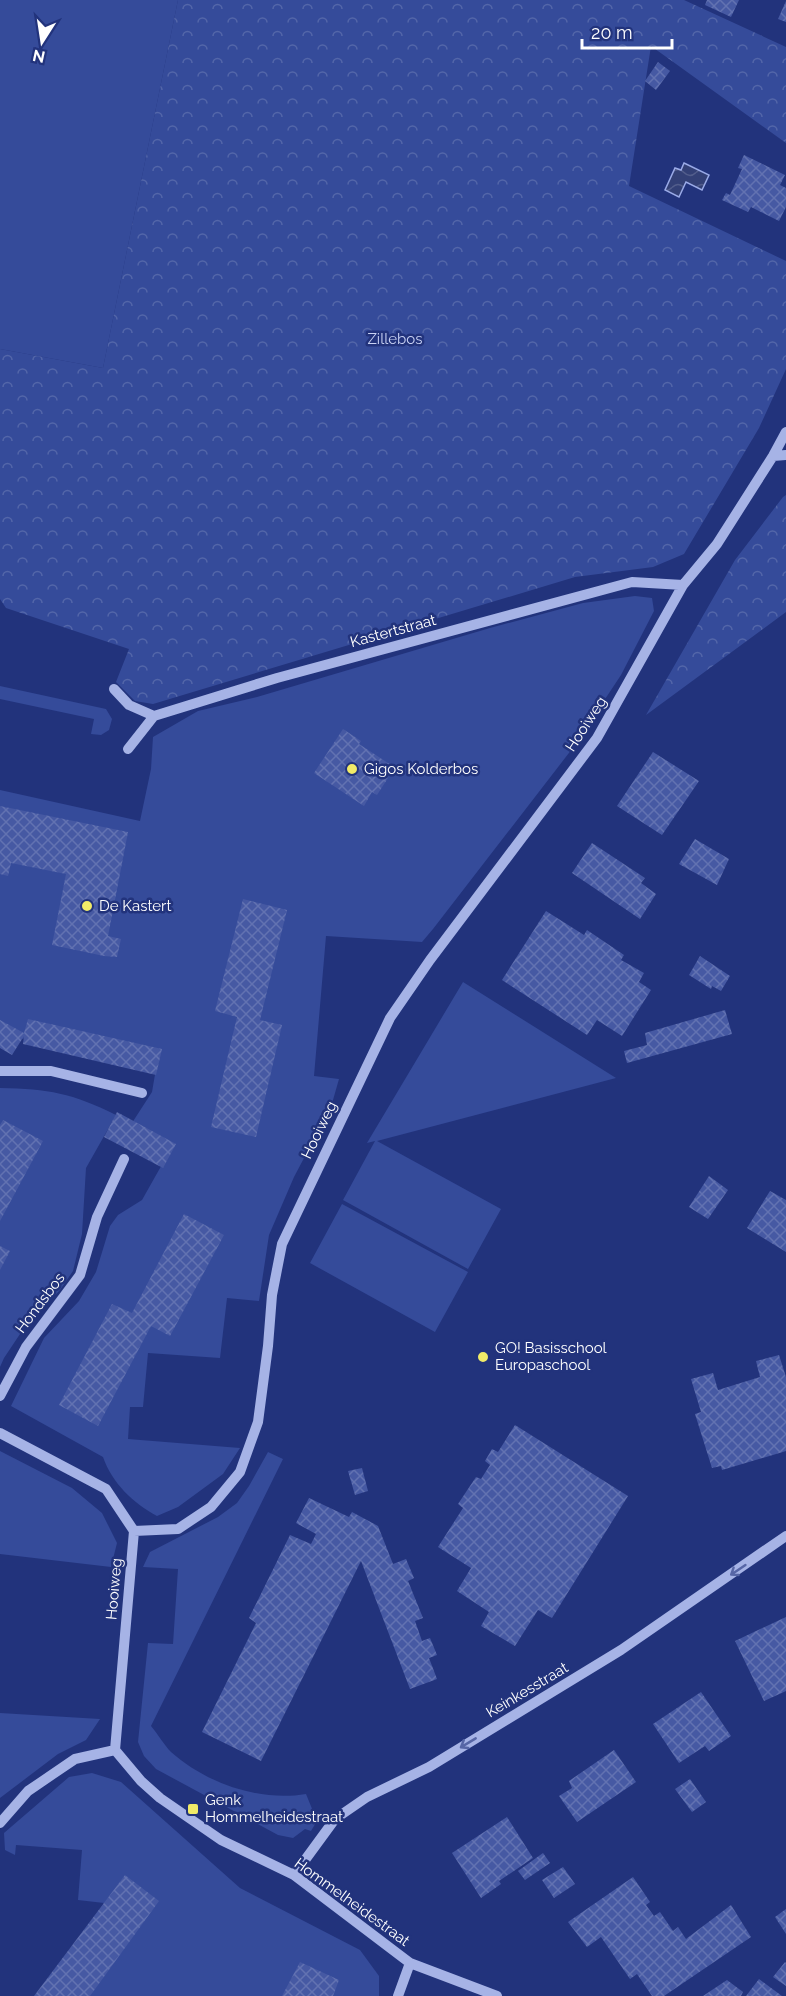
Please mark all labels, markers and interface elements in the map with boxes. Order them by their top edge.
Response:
north arrow [12,12,72,72]
scale bar [582,12,672,50]
text: 20 m [591,22,633,43]
text: N [31,46,47,67]
park label: Zillebos [367,330,423,348]
street label: Kastertstraat [348,611,438,651]
street label: Hooiweg [562,693,610,755]
place label: Gigos Kolderbos [364,760,478,778]
marker: Gigos Kolderbos [345,762,359,776]
place label: De Kastert [99,897,171,915]
marker: De Kastert [80,899,94,913]
street label: Hooiweg [297,1098,341,1162]
street label: Hondsbos [12,1269,68,1337]
place label: GO! Basisschool Europaschool [495,1339,608,1374]
marker: GO! Basisschool Europaschool [476,1350,490,1364]
street label: Hooiweg [102,1557,126,1621]
one-way arrow [729,1563,746,1576]
street label: Keinkesstraat [483,1658,571,1722]
one-way arrow [460,1738,477,1750]
place label: Genk Hommelheidestraat [205,1791,343,1826]
marker: Genk Hommelheidestraat [186,1802,200,1816]
street label: Hommelheidestraat [291,1854,413,1950]

